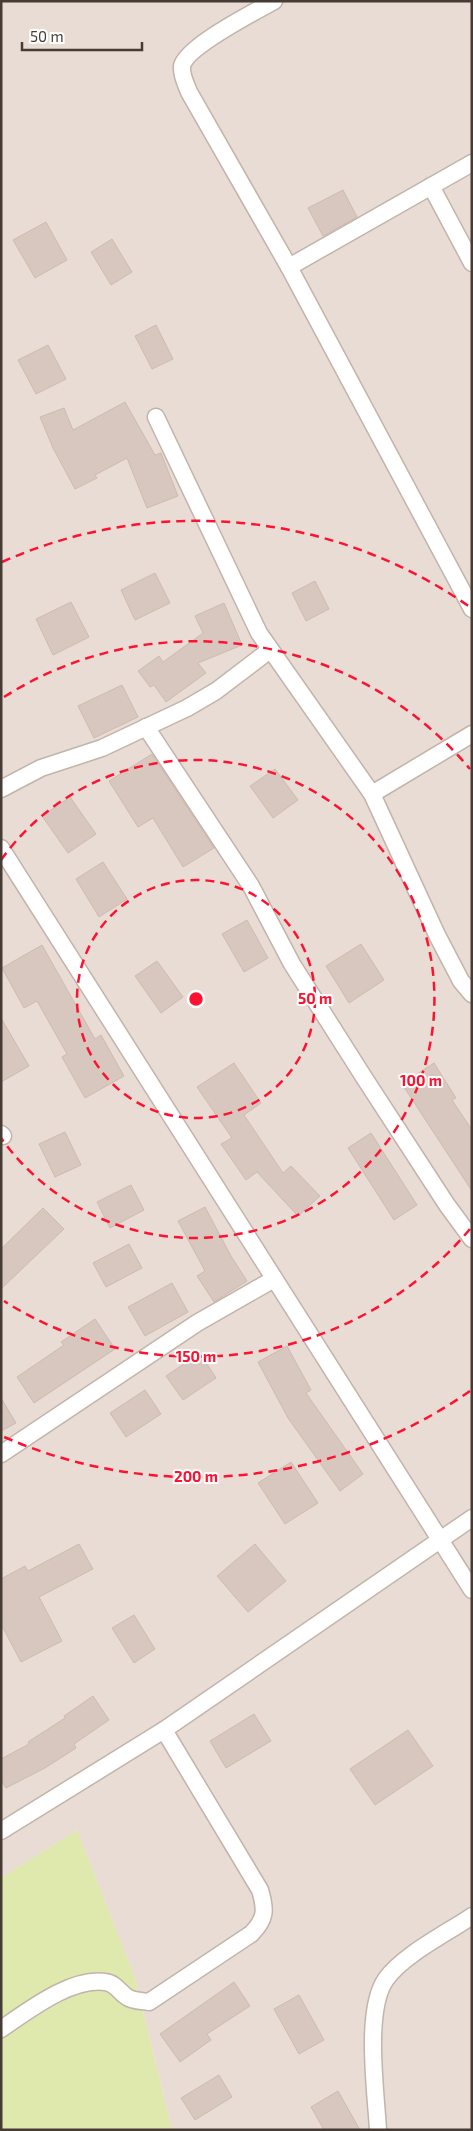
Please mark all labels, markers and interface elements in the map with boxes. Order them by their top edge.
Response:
scale bar [22,20,142,52]
text: 50 m [30,27,64,45]
text: 50 m [298,989,332,1007]
centre of rings [187,990,205,1008]
text: 100 m [400,1071,442,1089]
text: 150 m [176,1347,216,1365]
text: 200 m [174,1467,218,1485]

